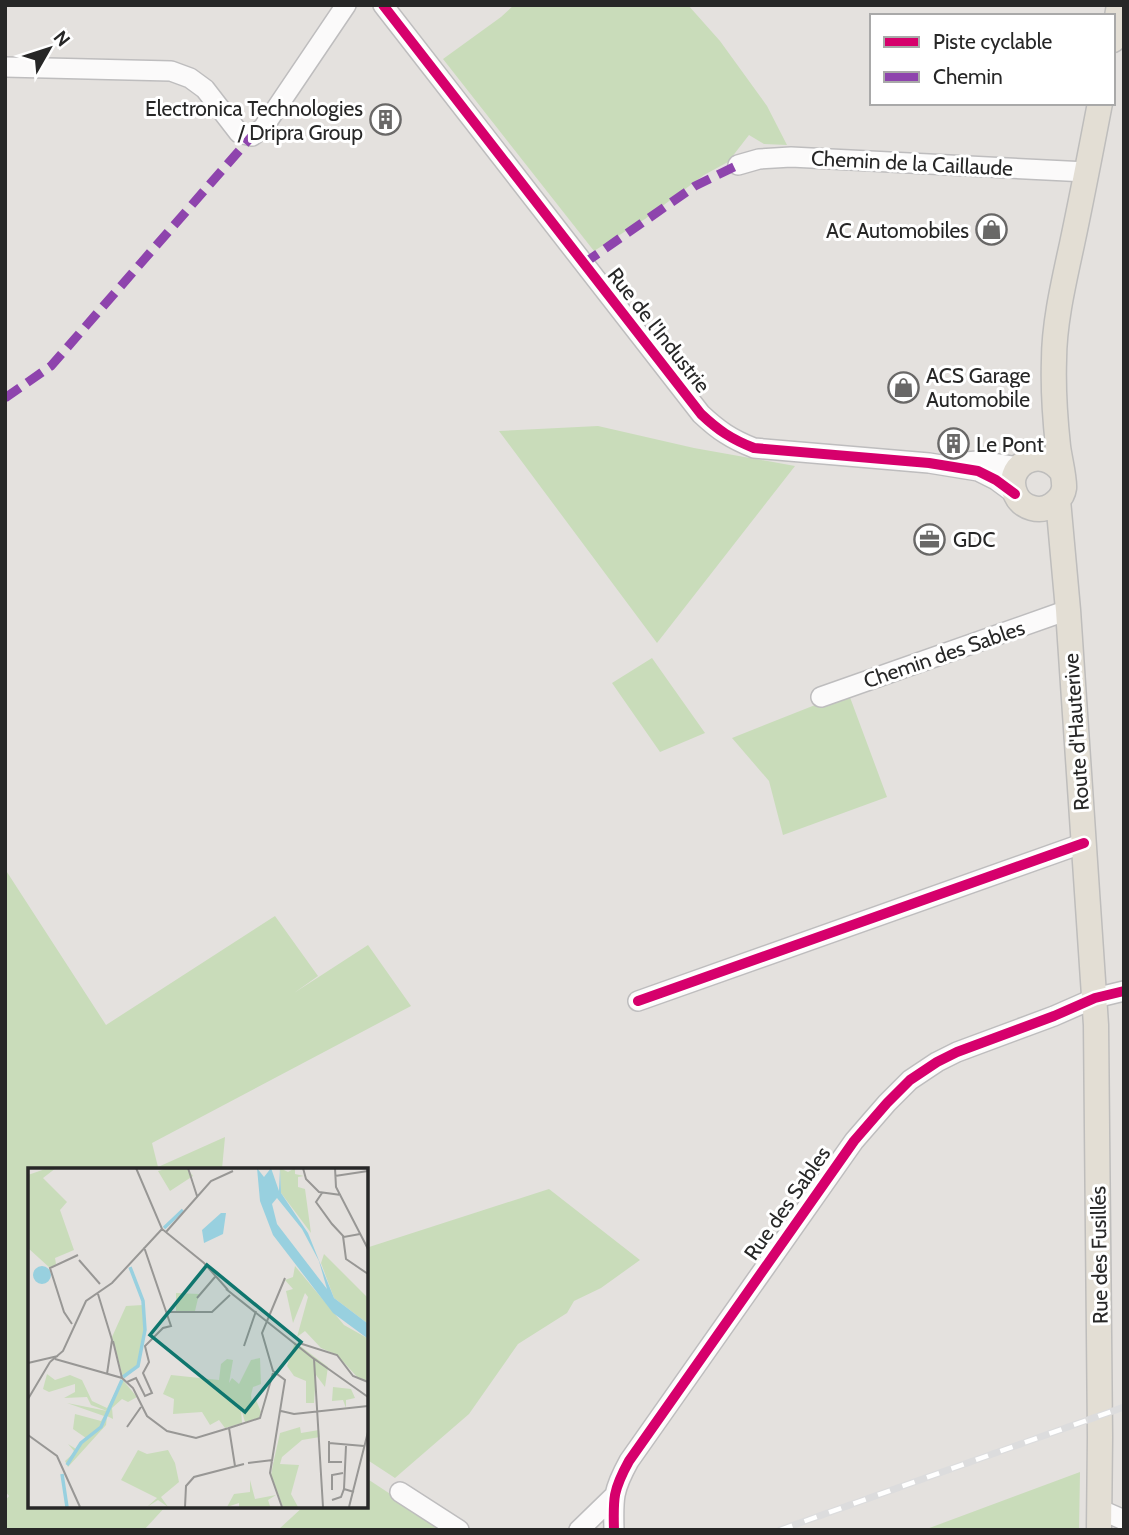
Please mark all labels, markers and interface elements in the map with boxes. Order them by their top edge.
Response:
north arrow [14,14,84,84]
legend [870,14,1115,105]
text: N [49,26,75,51]
text: Piste cyclable [933,29,1053,54]
text: Chemin [933,64,1003,89]
place label: Electronica Technologies / Dripra Group [145,96,363,145]
building icon: Electronica Technologies / Dripra Group [369,103,403,137]
street label: Chemin de la Caillaude [810,145,1014,181]
shop icon: AC Automobiles [975,213,1009,247]
place label: AC Automobiles [826,218,969,243]
street label: Rue de l'Industrie [602,263,716,398]
place label: ACS Garage Automobile [926,363,1031,412]
shop icon: ACS Garage Automobile [886,370,920,404]
building icon: Le Pont [936,427,970,461]
place label: Le Pont [976,432,1044,457]
office icon: GDC [913,522,947,556]
place label: GDC [953,527,995,552]
street label: Chemin des Sables [860,615,1028,693]
street label: Route d'Hauterive [1058,652,1094,812]
street label: Rue des Sables [739,1141,836,1265]
inset map [28,1168,368,1507]
street label: Rue des Fusillés [1085,1185,1113,1324]

